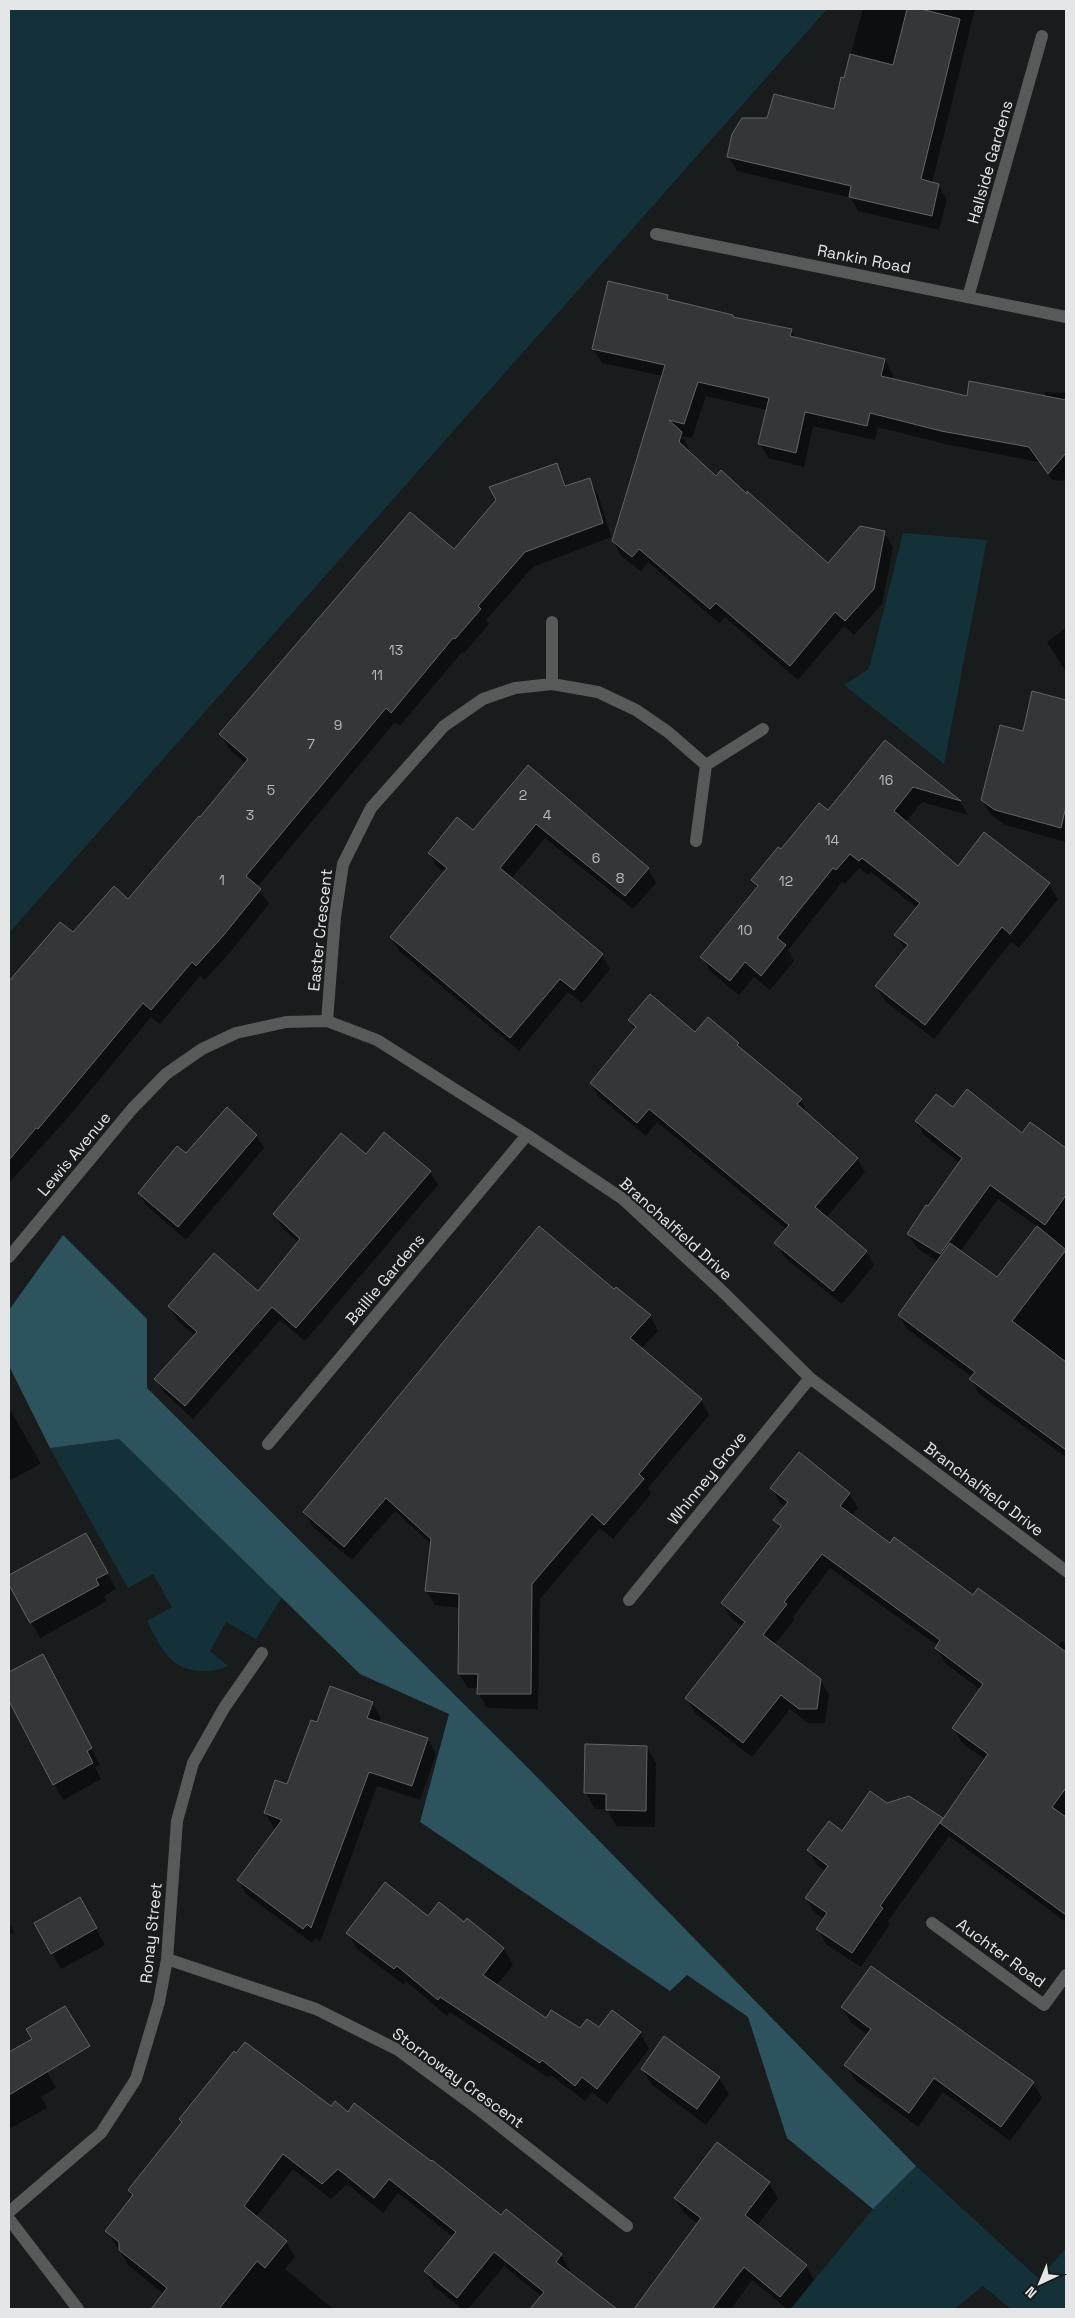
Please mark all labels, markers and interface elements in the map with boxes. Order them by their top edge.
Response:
street label: Hallside Gardens [962,98,1018,226]
street label: Rankin Road [815,240,913,278]
house number: 13 [389,641,403,659]
house number: 11 [371,666,383,684]
house number: 9 [334,716,342,734]
house number: 7 [307,735,315,753]
house number: 16 [879,771,893,789]
house number: 5 [267,781,275,799]
house number: 2 [519,786,527,804]
house number: 3 [246,806,254,824]
house number: 4 [543,806,552,824]
house number: 14 [825,831,840,849]
house number: 6 [592,849,600,867]
street label: Easter Crescent [303,868,337,992]
house number: 8 [616,869,625,887]
house number: 1 [219,871,225,889]
house number: 12 [779,872,793,890]
house number: 10 [738,921,752,939]
street label: Lewis Avenue [33,1108,115,1200]
street label: Branchalfield Drive [615,1173,737,1285]
street label: Baillie Gardens [341,1229,429,1329]
street label: Whinney Grove [663,1427,751,1529]
street label: Branchalfield Drive [920,1437,1048,1541]
street label: Ronay Street [135,1881,167,1985]
street label: Auchter Road [952,1914,1050,1992]
street label: Stornoway Crescent [388,2023,528,2133]
north arrow [1015,2258,1065,2308]
text: N [1021,2283,1041,2302]

